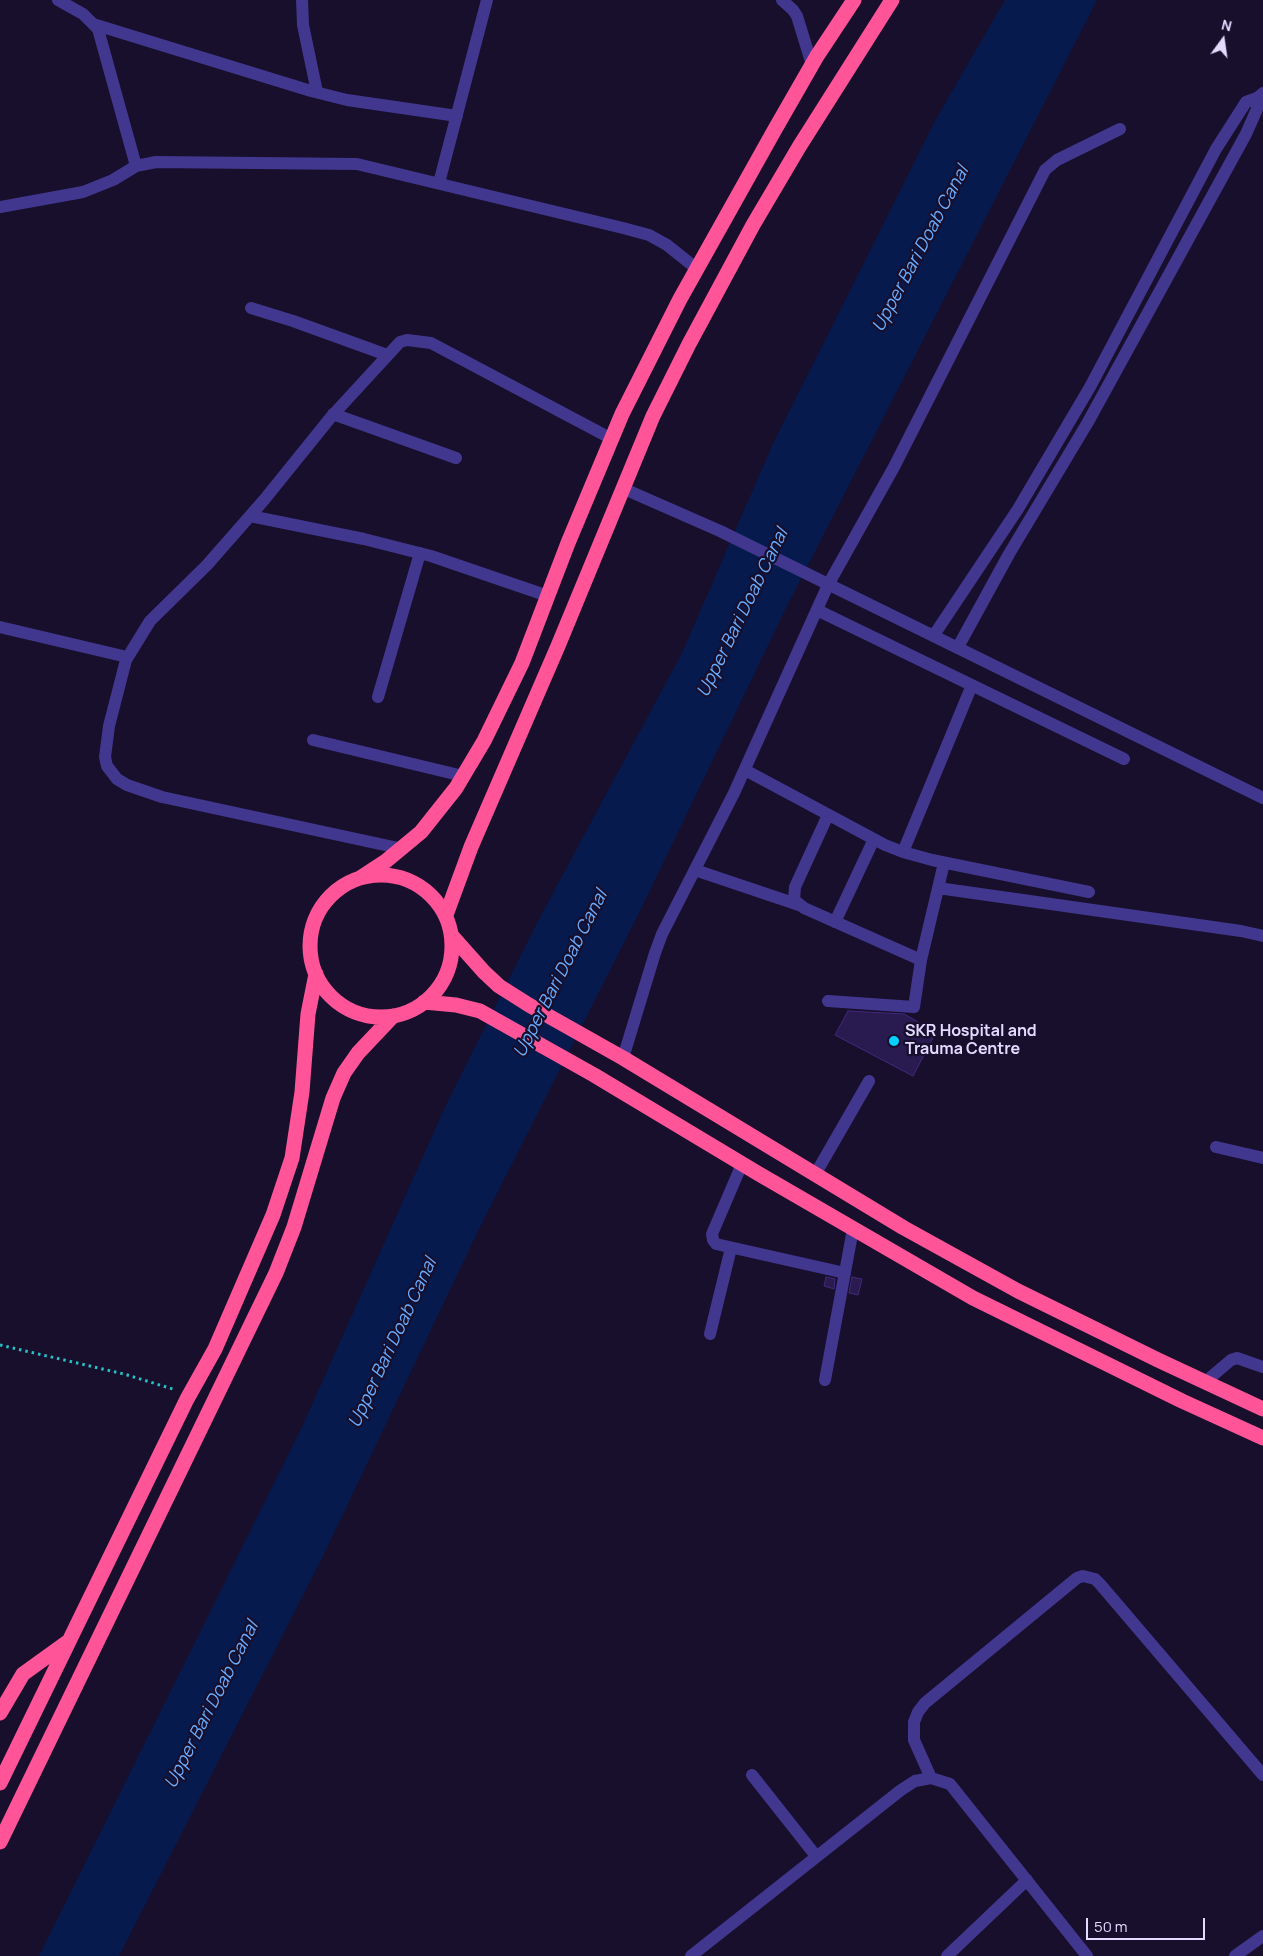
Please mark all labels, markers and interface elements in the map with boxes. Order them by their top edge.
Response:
north arrow [1198,15,1248,65]
text: N [1220,15,1234,35]
water label: Upper Bari Doab Canal [868,162,974,336]
water label: Upper Bari Doab Canal [693,525,793,701]
water label: Upper Bari Doab Canal [509,887,613,1061]
place label: SKR Hospital and Trauma Centre [905,1022,1037,1060]
marker: SKR Hospital and Trauma Centre [887,1034,901,1048]
water label: Upper Bari Doab Canal [344,1255,442,1431]
water label: Upper Bari Doab Canal [160,1618,264,1792]
scale bar [1088,1908,1207,1940]
text: 50 m [1094,1916,1128,1937]

